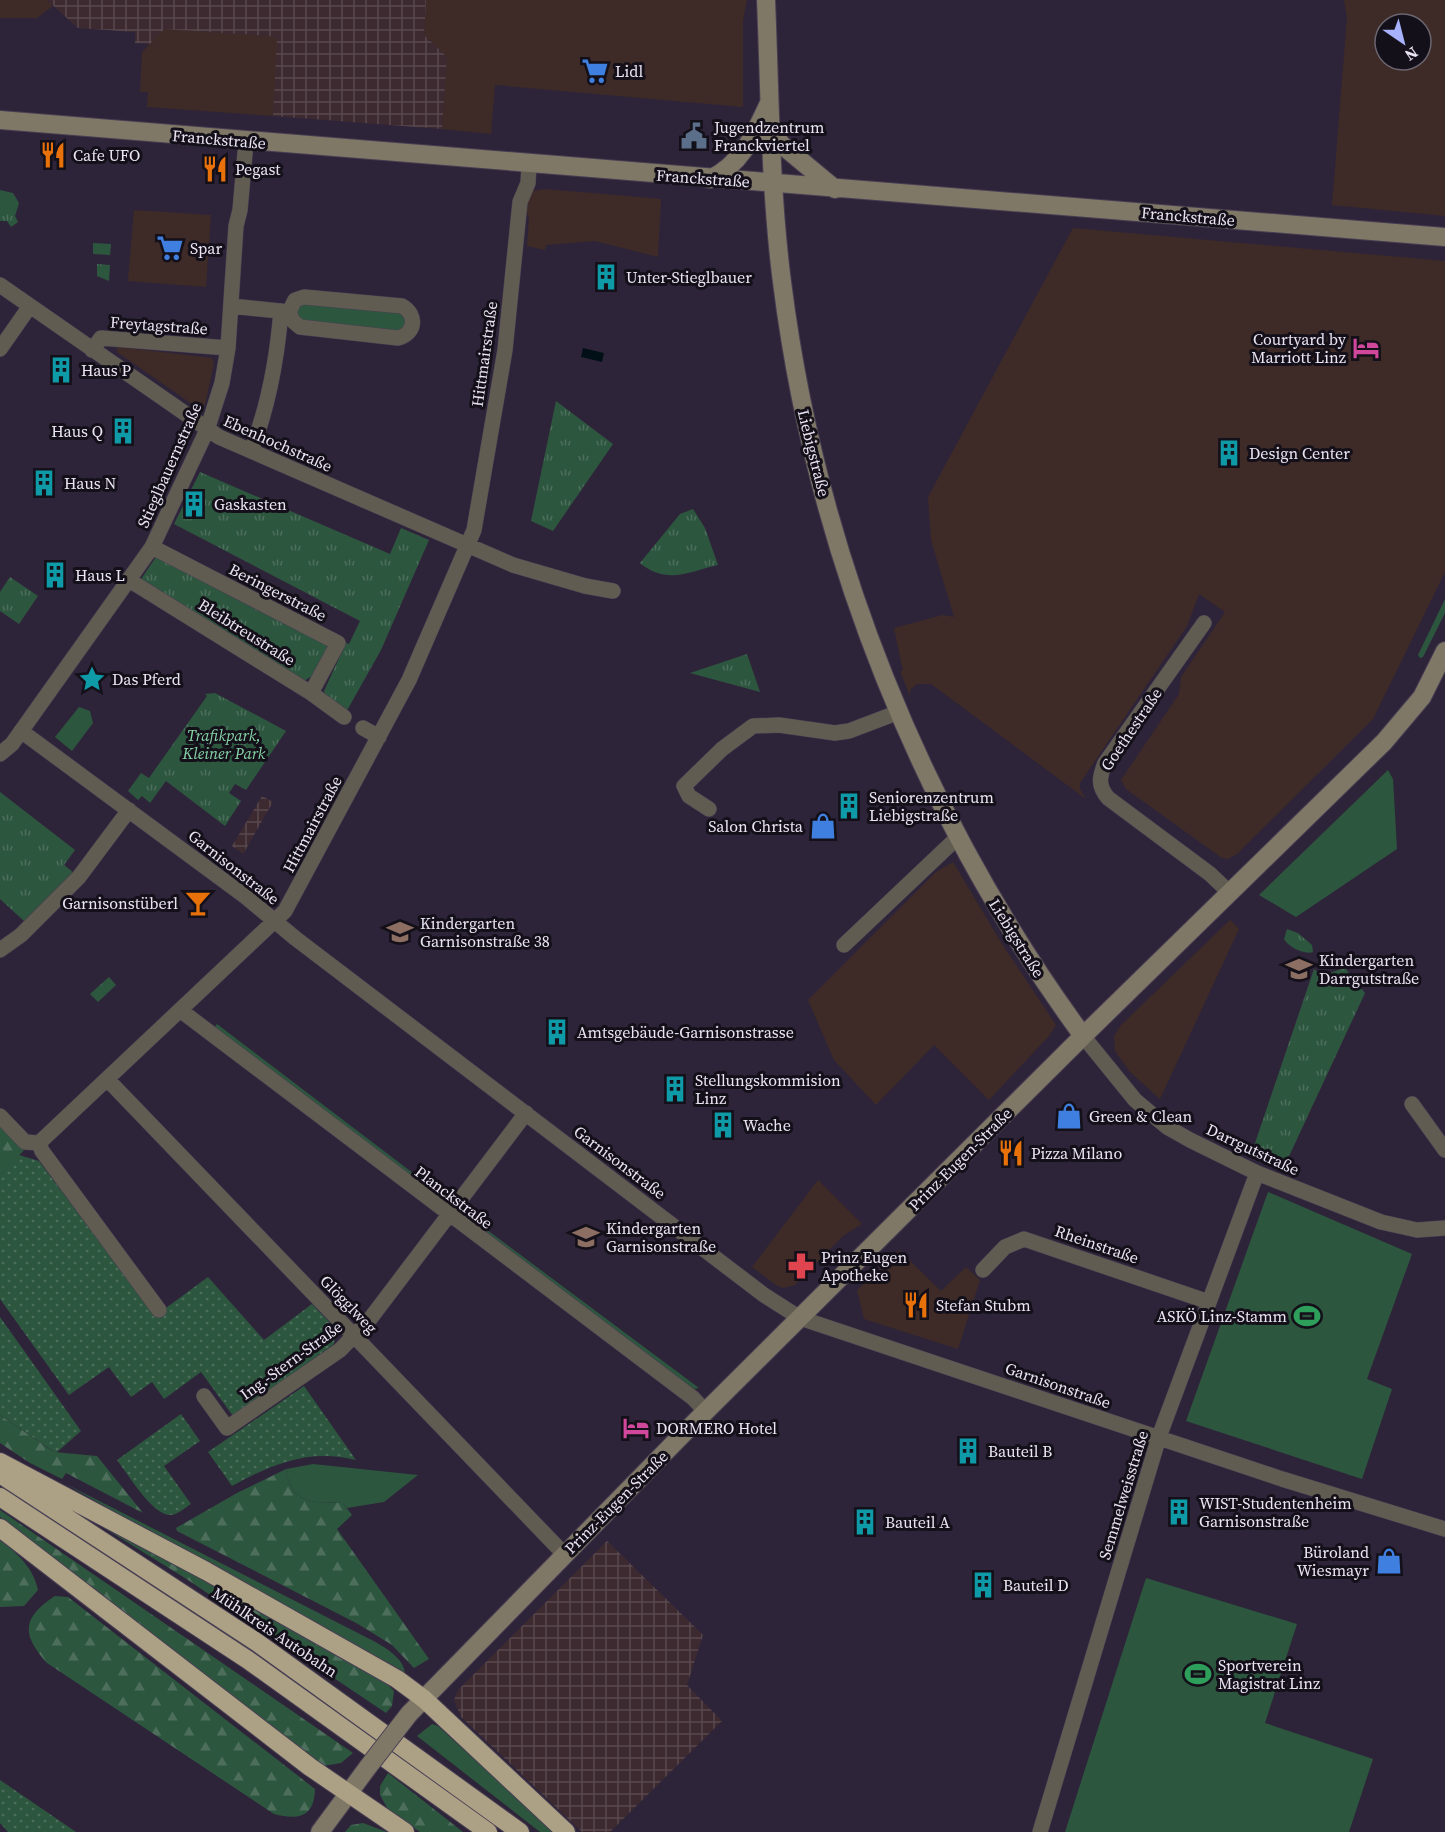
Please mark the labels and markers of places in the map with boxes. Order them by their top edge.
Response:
supermarket icon: Lidl [580,56,610,86]
place label: Lidl [615,60,643,82]
place label: Jugendzentrum Franckviertel [713,116,825,156]
public building icon: Jugendzentrum Franckviertel [679,121,709,151]
restaurant icon: Cafe UFO [38,140,68,170]
place label: Cafe UFO [73,144,140,166]
restaurant icon: Pegast [200,154,230,184]
place label: Pegast [235,158,281,180]
supermarket icon: Spar [155,233,185,263]
place label: Spar [190,237,222,259]
building icon: Unter-Stieglbauer [591,262,621,292]
place label: Unter-Stieglbauer [626,266,752,288]
place label: Courtyard by Marriott Linz [1251,328,1347,368]
hotel icon: Courtyard by Marriott Linz [1351,333,1381,363]
building icon: Haus P [46,355,76,385]
place label: Haus P [81,359,131,381]
building icon: Haus Q [108,416,138,446]
place label: Haus Q [51,420,103,442]
building icon: Design Center [1214,438,1244,468]
place label: Design Center [1249,442,1350,464]
building icon: Haus N [29,468,59,498]
place label: Haus N [64,472,116,494]
building icon: Gaskasten [179,489,209,519]
place label: Gaskasten [214,493,287,515]
building icon: Haus L [40,560,70,590]
place label: Haus L [75,564,125,586]
place icon: Das Pferd [77,664,107,694]
place label: Das Pferd [112,668,181,690]
place label: Seniorenzentrum Liebigstraße [869,786,994,826]
building icon: Seniorenzentrum Liebigstraße [834,791,864,821]
shop icon: Salon Christa [808,811,838,841]
place label: Salon Christa [708,815,804,837]
bar icon: Garnisonstüberl [183,888,213,918]
place label: Garnisonstüberl [62,892,178,914]
place label: Kindergarten Garnisonstraße 38 [420,912,550,952]
school or university icon: Kindergarten Garnisonstraße 38 [385,917,415,947]
place label: Kindergarten Darrgutstraße [1319,949,1419,989]
school or university icon: Kindergarten Darrgutstraße [1284,954,1314,984]
building icon: Amtsgebäude-Garnisonstrasse [542,1017,572,1047]
place label: Amtsgebäude-Garnisonstrasse [577,1021,794,1043]
place label: Stellungskommision Linz [695,1069,841,1109]
building icon: Stellungskommision Linz [660,1074,690,1104]
shop icon: Green & Clean [1054,1101,1084,1131]
place label: Green & Clean [1089,1105,1192,1127]
building icon: Wache [708,1110,738,1140]
place label: Wache [743,1114,791,1136]
restaurant icon: Pizza Milano [996,1138,1026,1168]
place label: Pizza Milano [1031,1142,1122,1164]
place label: Kindergarten Garnisonstraße [606,1217,716,1257]
school or university icon: Kindergarten Garnisonstraße [571,1222,601,1252]
place label: Prinz Eugen Apotheke [821,1246,907,1286]
pharmacy icon: Prinz Eugen Apotheke [786,1251,816,1281]
restaurant icon: Stefan Stubm [901,1290,931,1320]
place label: Stefan Stubm [936,1294,1031,1316]
sports icon: ASKÖ Linz-Stamm [1292,1301,1322,1331]
place label: ASKÖ Linz-Stamm [1157,1305,1287,1327]
hotel icon: DORMERO Hotel [621,1413,651,1443]
place label: DORMERO Hotel [656,1417,777,1439]
building icon: Bauteil B [953,1436,983,1466]
place label: Bauteil B [988,1440,1052,1462]
place label: WIST-Studentenheim Garnisonstraße [1199,1492,1352,1532]
building icon: WIST-Studentenheim Garnisonstraße [1164,1497,1194,1527]
building icon: Bauteil A [850,1507,880,1537]
place label: Bauteil A [885,1511,950,1533]
place label: Büroland Wiesmayr [1297,1541,1369,1581]
shop icon: Büroland Wiesmayr [1374,1546,1404,1576]
building icon: Bauteil D [968,1570,998,1600]
place label: Bauteil D [1003,1574,1069,1596]
place label: Sportverein Magistrat Linz [1218,1654,1320,1694]
sports icon: Sportverein Magistrat Linz [1183,1659,1213,1689]

